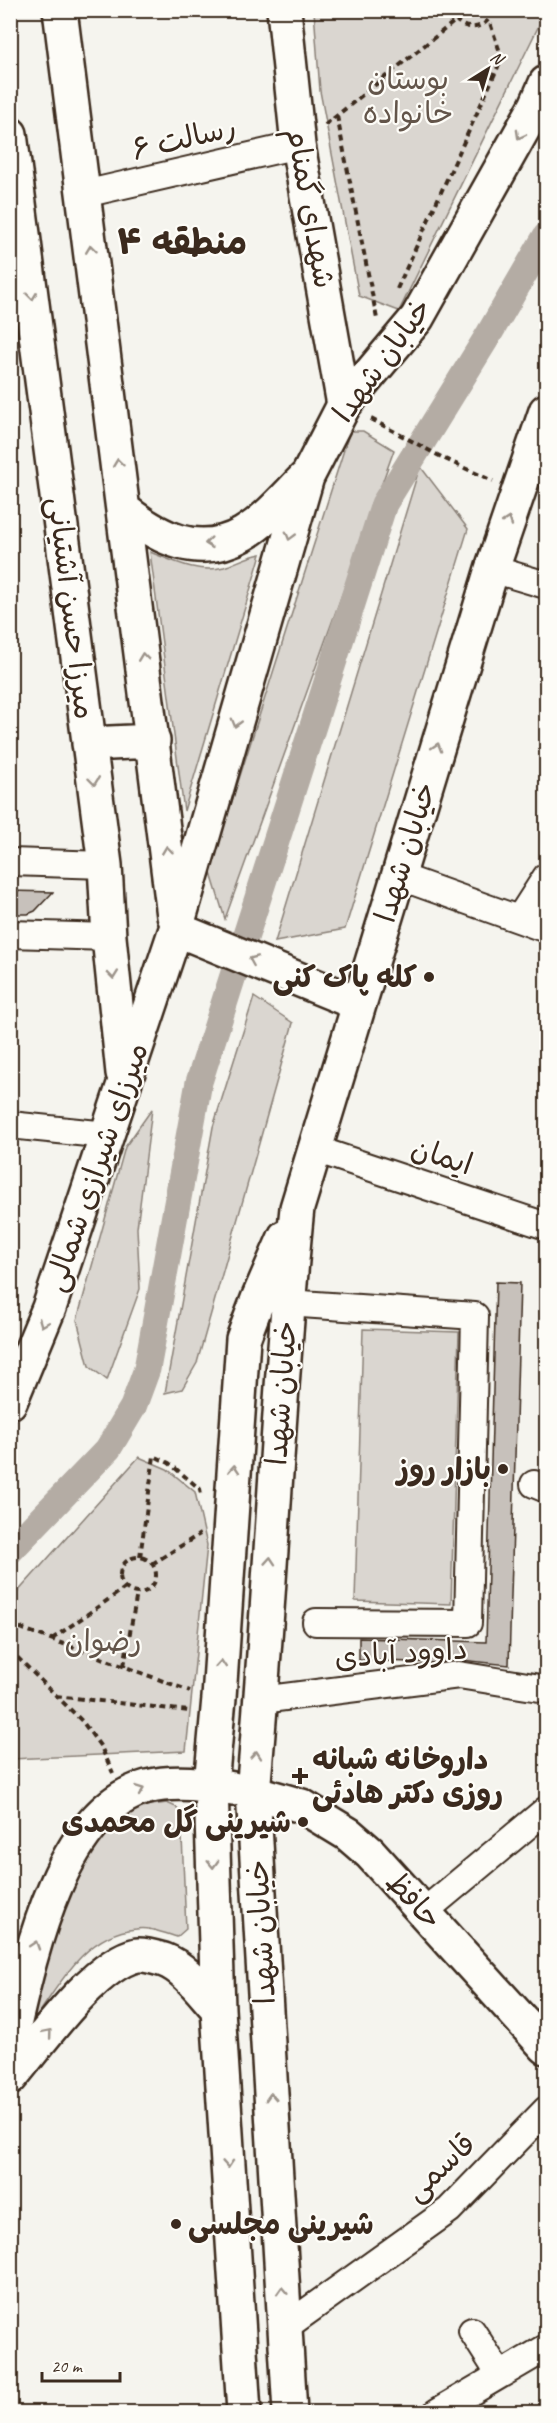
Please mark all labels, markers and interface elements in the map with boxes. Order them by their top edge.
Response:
north arrow [458,39,518,99]
text: N [486,47,509,71]
park label: بوستان خانواده [363,60,453,132]
street label: رسالت ۶ [128,108,240,168]
street label: شهدای گمنام [274,125,344,292]
one-way arrow [515,129,527,139]
district label: منطقه ۴ [117,219,247,265]
one-way arrow [86,245,98,254]
street label: خیابان شهدا [324,290,440,430]
one-way arrow [25,291,37,301]
one-way arrow [113,459,125,468]
street label: میرزا حسن آشتیانی [40,495,104,721]
one-way arrow [501,516,514,527]
one-way arrow [284,531,297,541]
one-way arrow [204,537,213,549]
one-way arrow [137,652,150,661]
one-way arrow [230,718,243,728]
one-way arrow [430,742,442,753]
one-way arrow [87,776,100,786]
street label: خیابان شهدا [366,777,444,927]
one-way arrow [161,846,173,855]
one-way arrow [249,955,260,967]
place label: کله پاک کنی [272,958,418,996]
marker: کله پاک کنی [422,970,436,984]
one-way arrow [106,971,119,980]
street label: میرزای شیرازی شمالی [36,1038,156,1296]
street label: ایمان [407,1128,477,1184]
one-way arrow [38,1317,50,1328]
street label: خیابان شهدا [257,1320,305,1466]
place label: بازار روز [394,1450,491,1488]
marker: بازار روز [496,1462,510,1476]
one-way arrow [228,1465,241,1474]
one-way arrow [264,1556,277,1565]
park label: رضوان [64,1622,142,1660]
street label: داوود آبادی [333,1629,469,1677]
one-way arrow [215,1659,228,1668]
place label: داروخانه شبانه روزی دکتر هادئی [312,1740,503,1812]
one-way arrow [249,1751,262,1760]
marker: داروخانه شبانه روزی دکتر هادئی [293,1769,307,1783]
one-way arrow [134,1785,145,1798]
place label: شیرینی گل محمدی [62,1803,291,1841]
marker: شیرینی گل محمدی [296,1815,310,1829]
street label: خیابان شهدا [238,1859,284,2005]
one-way arrow [207,1860,219,1869]
street label: حافظ [378,1863,450,1937]
one-way arrow [28,1940,41,1951]
one-way arrow [41,2029,52,2040]
one-way arrow [264,2092,277,2101]
street label: قاسمی [397,2125,483,2209]
one-way arrow [221,2159,234,2168]
place label: شیرینی مجلسی [188,2205,374,2243]
marker: شیرینی مجلسی [169,2217,183,2231]
one-way arrow [276,2287,289,2296]
scale bar [42,2345,120,2383]
text: 20 m [51,2355,84,2377]

